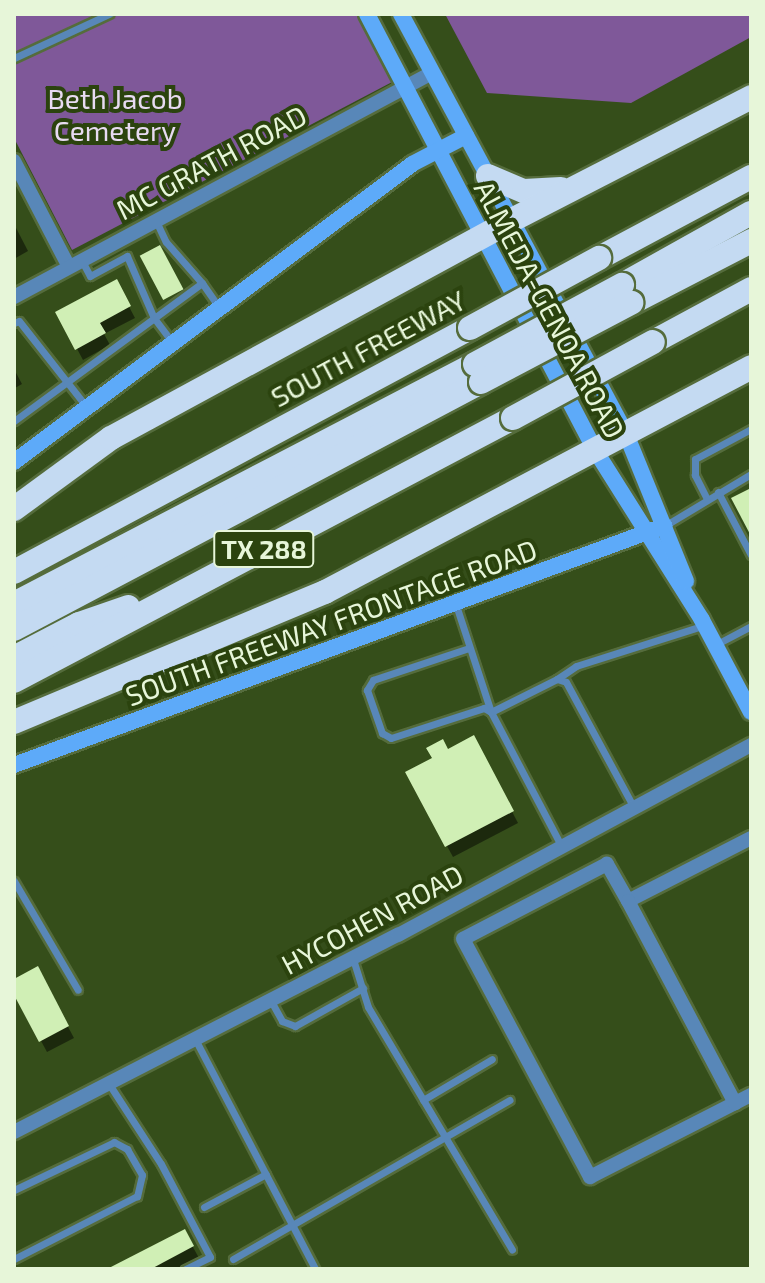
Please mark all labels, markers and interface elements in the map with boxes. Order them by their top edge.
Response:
park label: Beth Jacob Cemetery [47,81,183,147]
street label: MC GRATH ROAD [110,98,312,226]
street label: ALMEDA-GENOA ROAD [468,174,632,444]
street label: SOUTH FREEWAY [265,283,471,413]
road number: TX 288 [212,527,316,571]
street label: SOUTH FREEWAY FRONTAGE ROAD [120,532,542,712]
street label: HYCOHEN ROAD [275,857,469,981]

